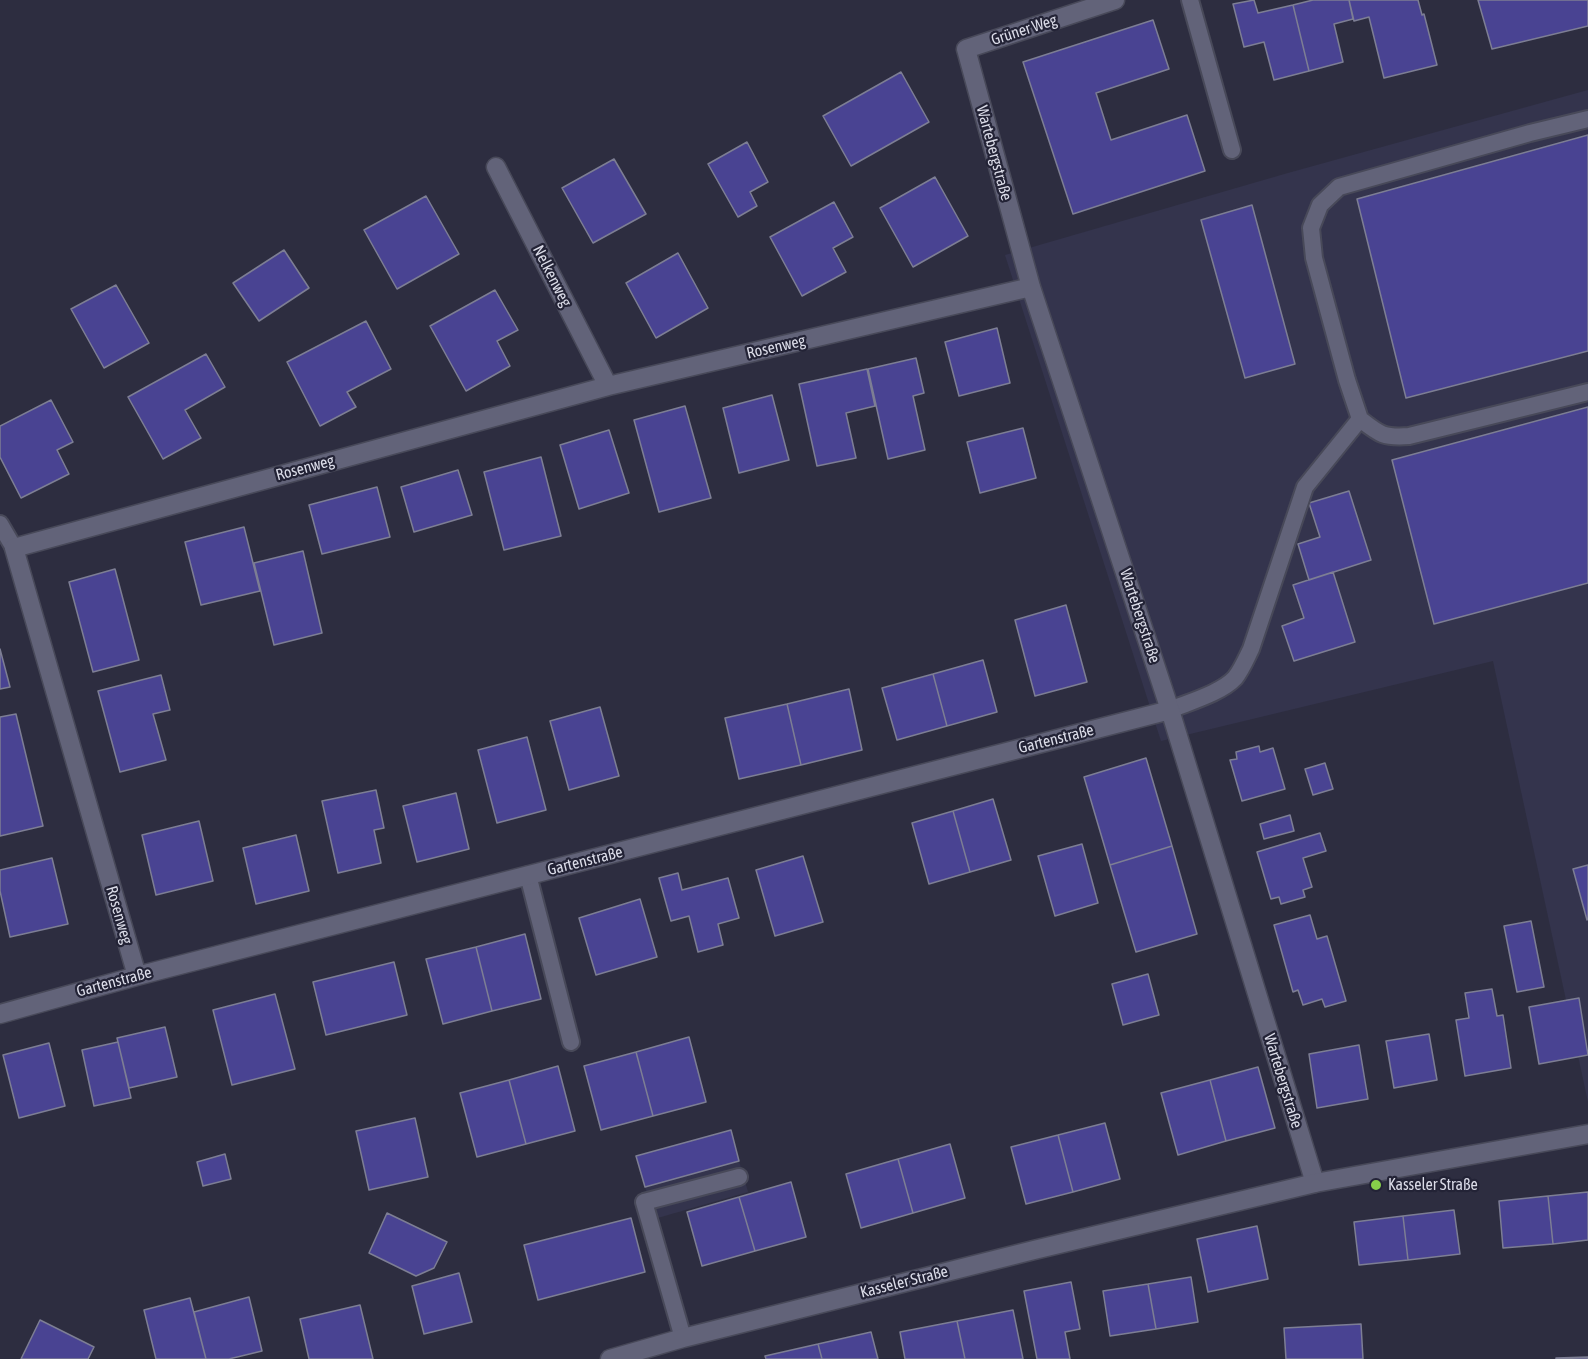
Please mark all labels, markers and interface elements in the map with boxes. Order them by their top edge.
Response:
street label: Grüner Weg [989,10,1059,50]
street label: Wartebergstraße [972,103,1016,203]
street label: Nelkenweg [528,242,576,310]
street label: Rosenweg [745,331,807,363]
street label: Rosenweg [274,451,336,485]
street label: Wartebergstraße [1116,567,1164,665]
street label: Gartenstraße [1016,720,1096,758]
street label: Gartenstraße [545,842,625,880]
street label: Rosenweg [102,884,136,946]
street label: Gartenstraße [74,963,154,1001]
street label: Wartebergstraße [1260,1031,1306,1131]
place label: Kasseler Straße [1388,1175,1478,1195]
marker: Kasseler Straße [1369,1178,1383,1192]
street label: Kasseler Straße [858,1262,950,1302]

